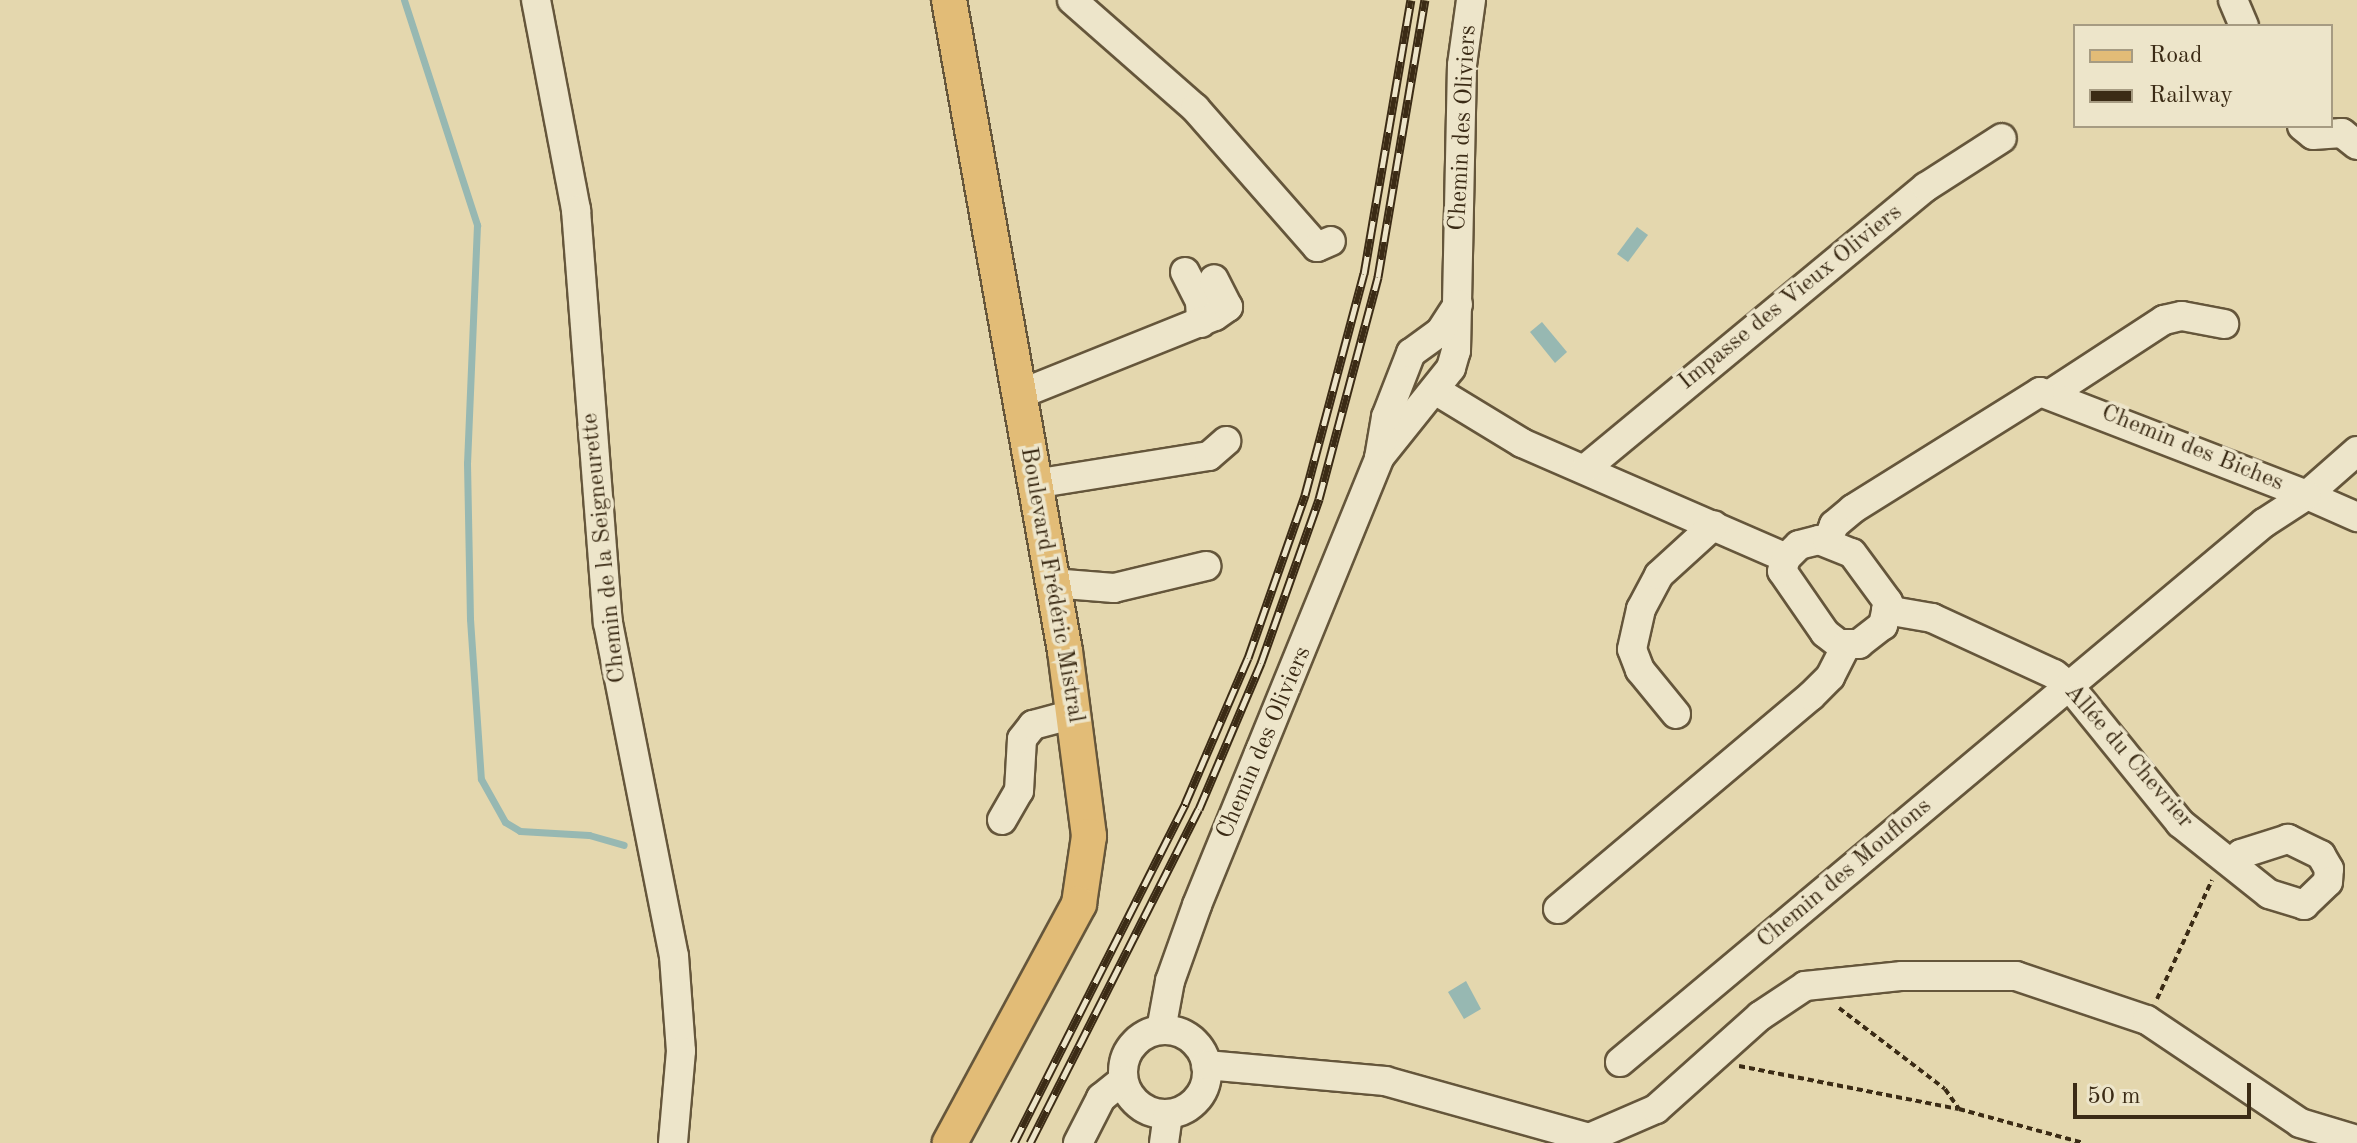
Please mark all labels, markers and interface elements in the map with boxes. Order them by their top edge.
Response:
street label: Chemin des Oliviers [1444,24,1484,232]
legend [2073,24,2333,128]
text: Road [2149,44,2202,68]
text: Railway [2149,84,2233,108]
street label: Impasse des Vieux Oliviers [1673,199,1909,397]
street label: Chemin des Biches [2097,399,2287,499]
street label: Chemin de la Seigneurette [576,411,634,685]
street label: Boulevard Frédéric Mistral [1013,445,1089,725]
street label: Chemin des Oliviers [1211,642,1319,844]
street label: Allée du Chevrier [2057,679,2199,835]
street label: Chemin des Mouflons [1752,793,1938,955]
scale bar [2077,1067,2255,1117]
text: 50 m [2087,1085,2141,1109]

